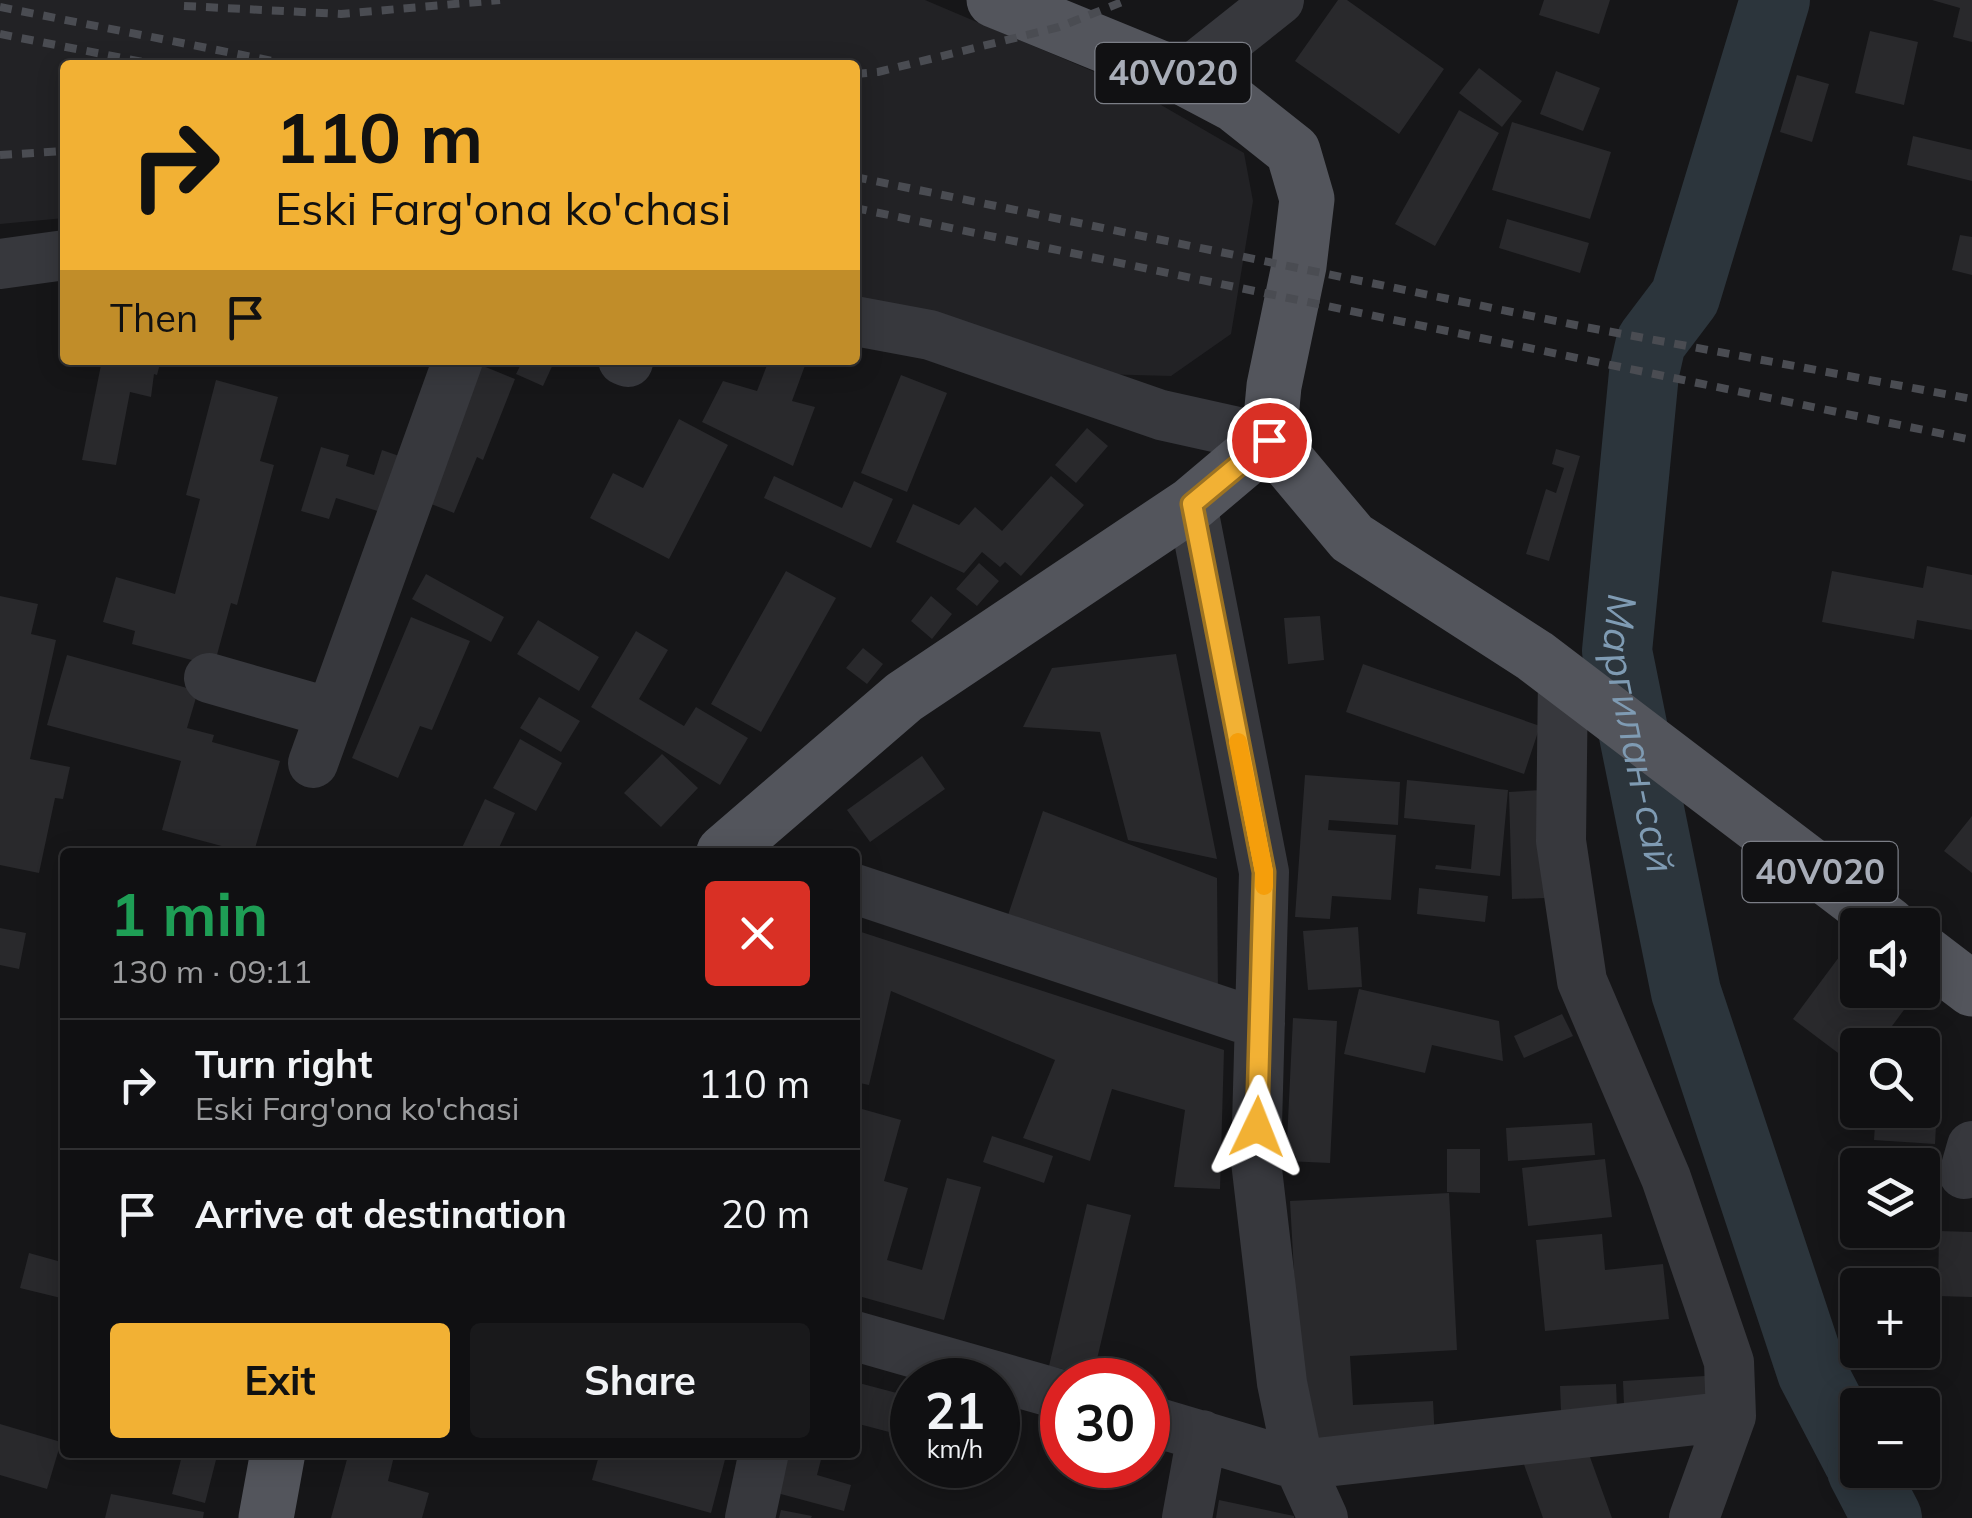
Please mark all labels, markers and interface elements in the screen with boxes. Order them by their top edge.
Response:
road number: 40V020 [1096,43,1250,103]
text: 110 m [275,93,483,181]
icon: right [110,100,240,230]
text: Eski Farg'ona ko'chasi [275,180,731,236]
icon: arrive [218,290,273,345]
text: Then [110,294,198,342]
pin [1227,398,1312,483]
icon: arrive [1242,413,1297,468]
water label: Маргилан-сай [1593,592,1687,877]
road number: 40V020 [1742,842,1898,902]
text: 1 min [110,876,268,951]
button: close [705,881,810,986]
map controls [1840,908,1940,1488]
button: sound [1840,908,1940,1008]
text: 130 m · 09:11 [110,951,312,991]
button: search [1840,1028,1940,1128]
text: Turn right [195,1040,372,1088]
icon: right [110,1057,165,1112]
text: 110 m [698,1060,810,1108]
position arrow [1205,1075,1309,1179]
text: Eski Farg'ona ko'chasi [195,1088,520,1128]
button: layers [1840,1148,1940,1248]
icon: arrive [110,1187,165,1242]
text: Arrive at destination [195,1190,567,1238]
text: 20 m [721,1190,810,1238]
button: + [1840,1268,1940,1368]
button: Exit [110,1323,450,1438]
button: Share [470,1323,810,1438]
speed limit sign: 30 [1040,1358,1170,1488]
text: 21 [925,1379,985,1442]
button: − [1840,1388,1940,1488]
text: km/h [927,1433,983,1464]

